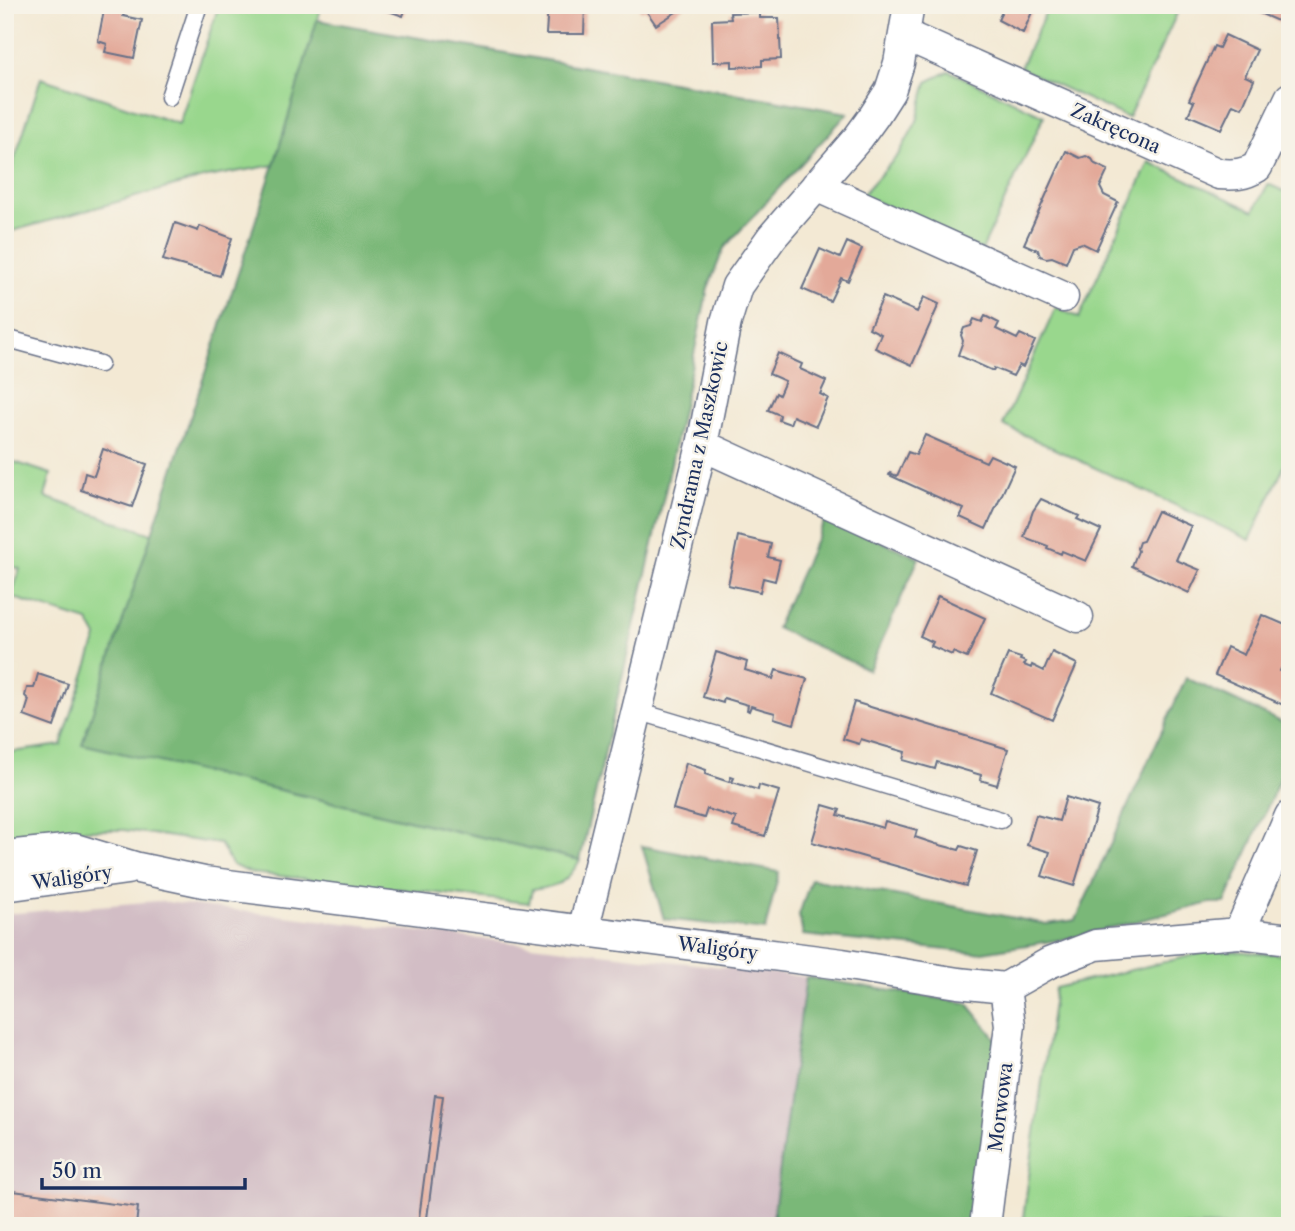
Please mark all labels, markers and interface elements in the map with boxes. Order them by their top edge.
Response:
street label: Zakręcona [1067,98,1164,158]
street label: Zyndrama z Maszkowic [666,339,733,551]
street label: Waligóry [30,860,114,895]
street label: Waligóry [675,932,760,965]
street label: Morwowa [984,1061,1017,1153]
scale bar [42,1147,245,1191]
text: 50 m [52,1158,102,1183]

